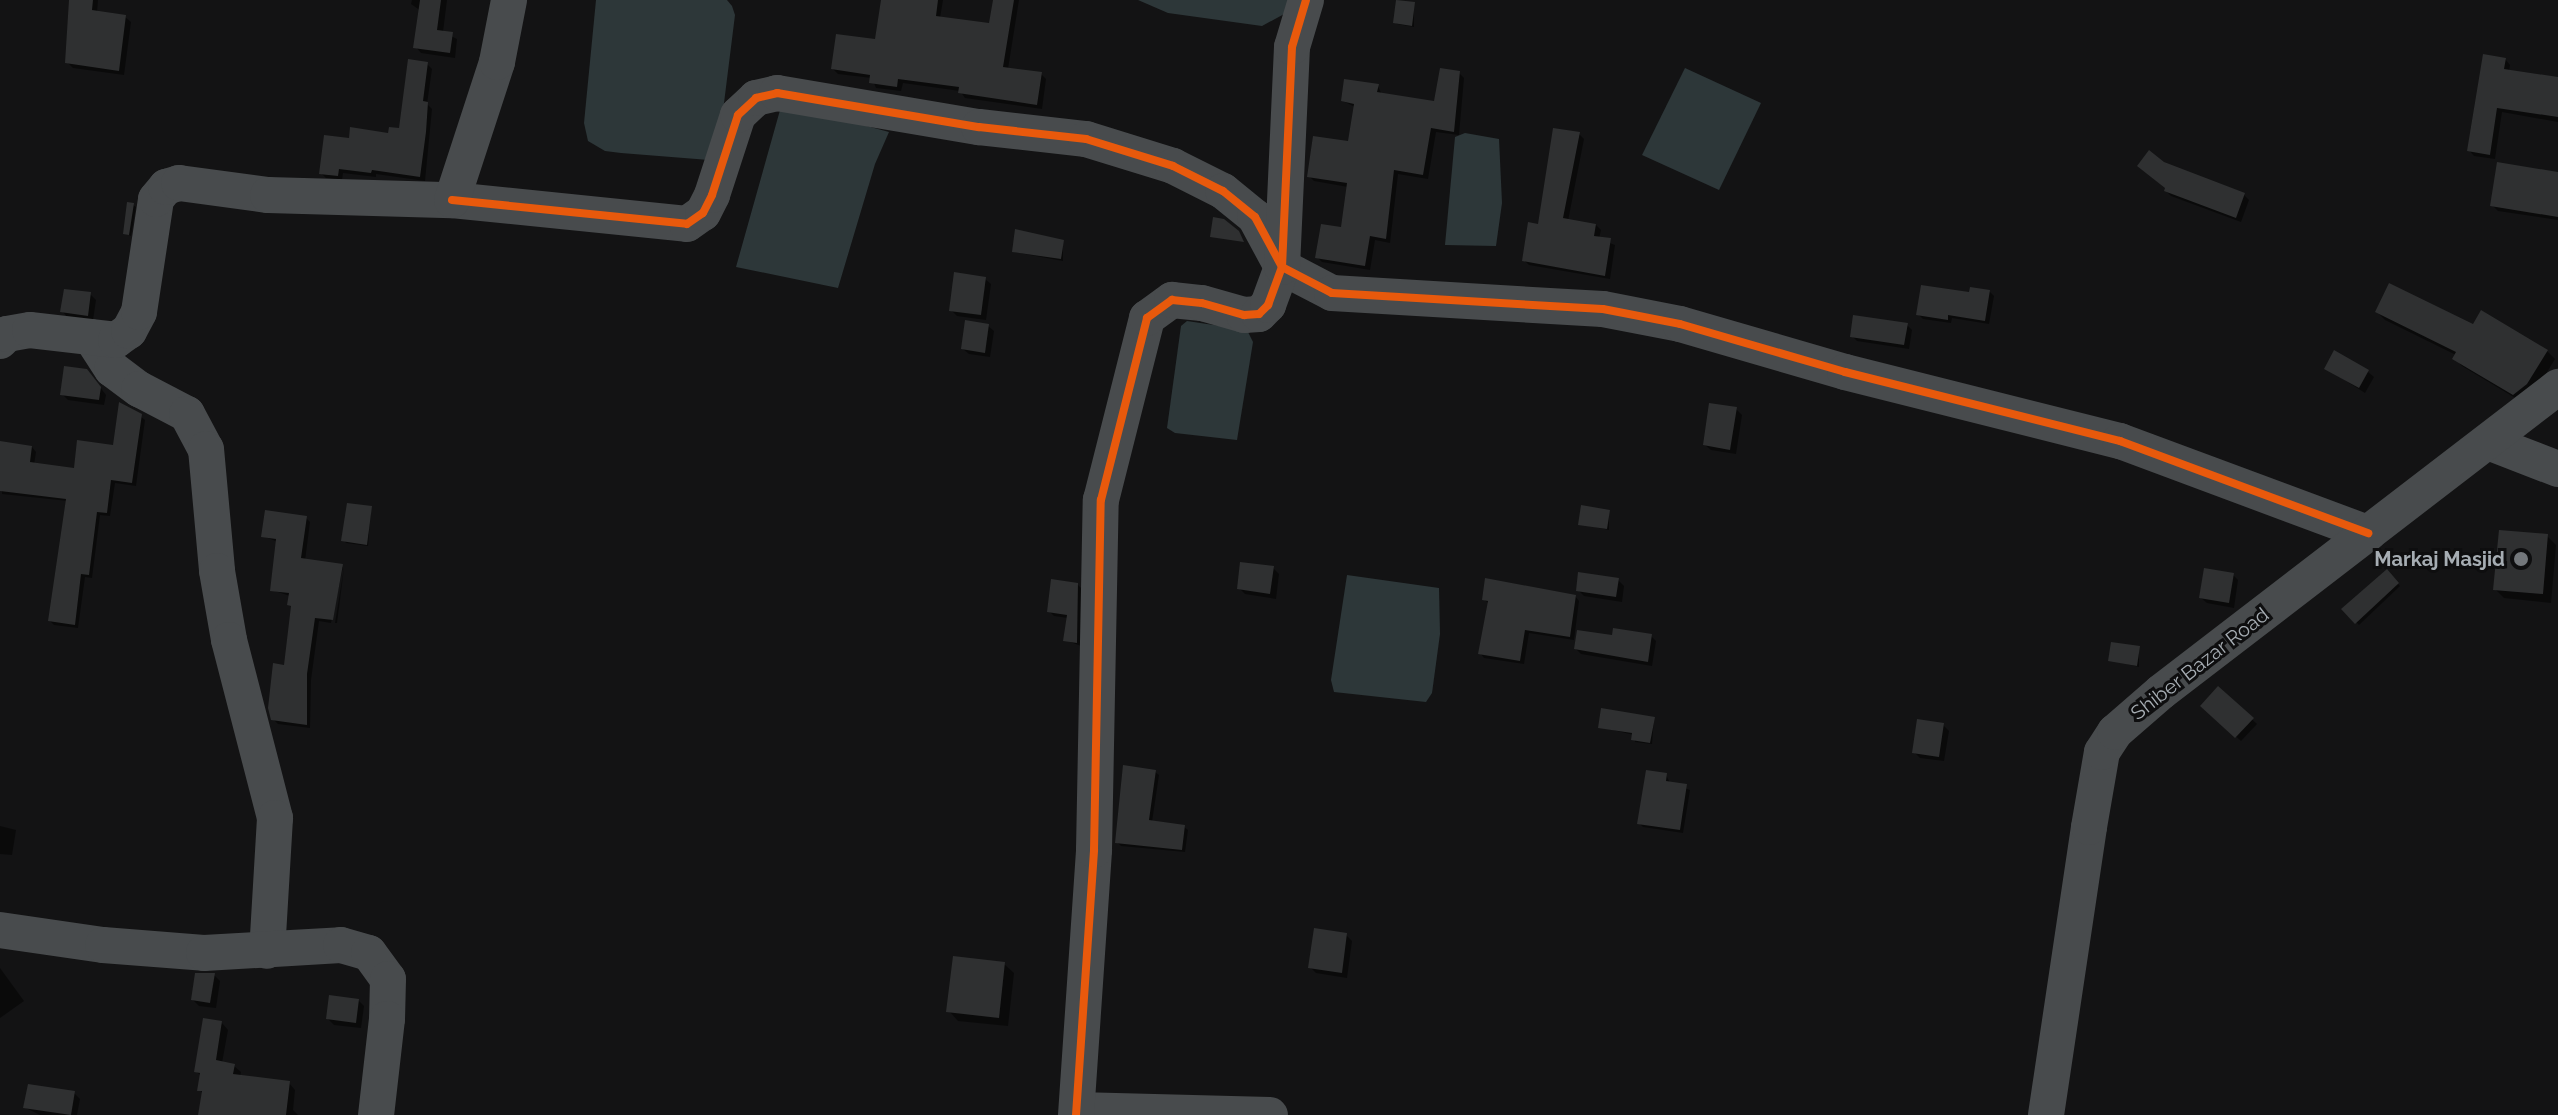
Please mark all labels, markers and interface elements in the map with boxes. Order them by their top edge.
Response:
place label: Markaj Masjid [2374,547,2505,571]
marker: Markaj Masjid [2512,550,2530,568]
street label: Shiber Bazar Road [2126,602,2274,726]

